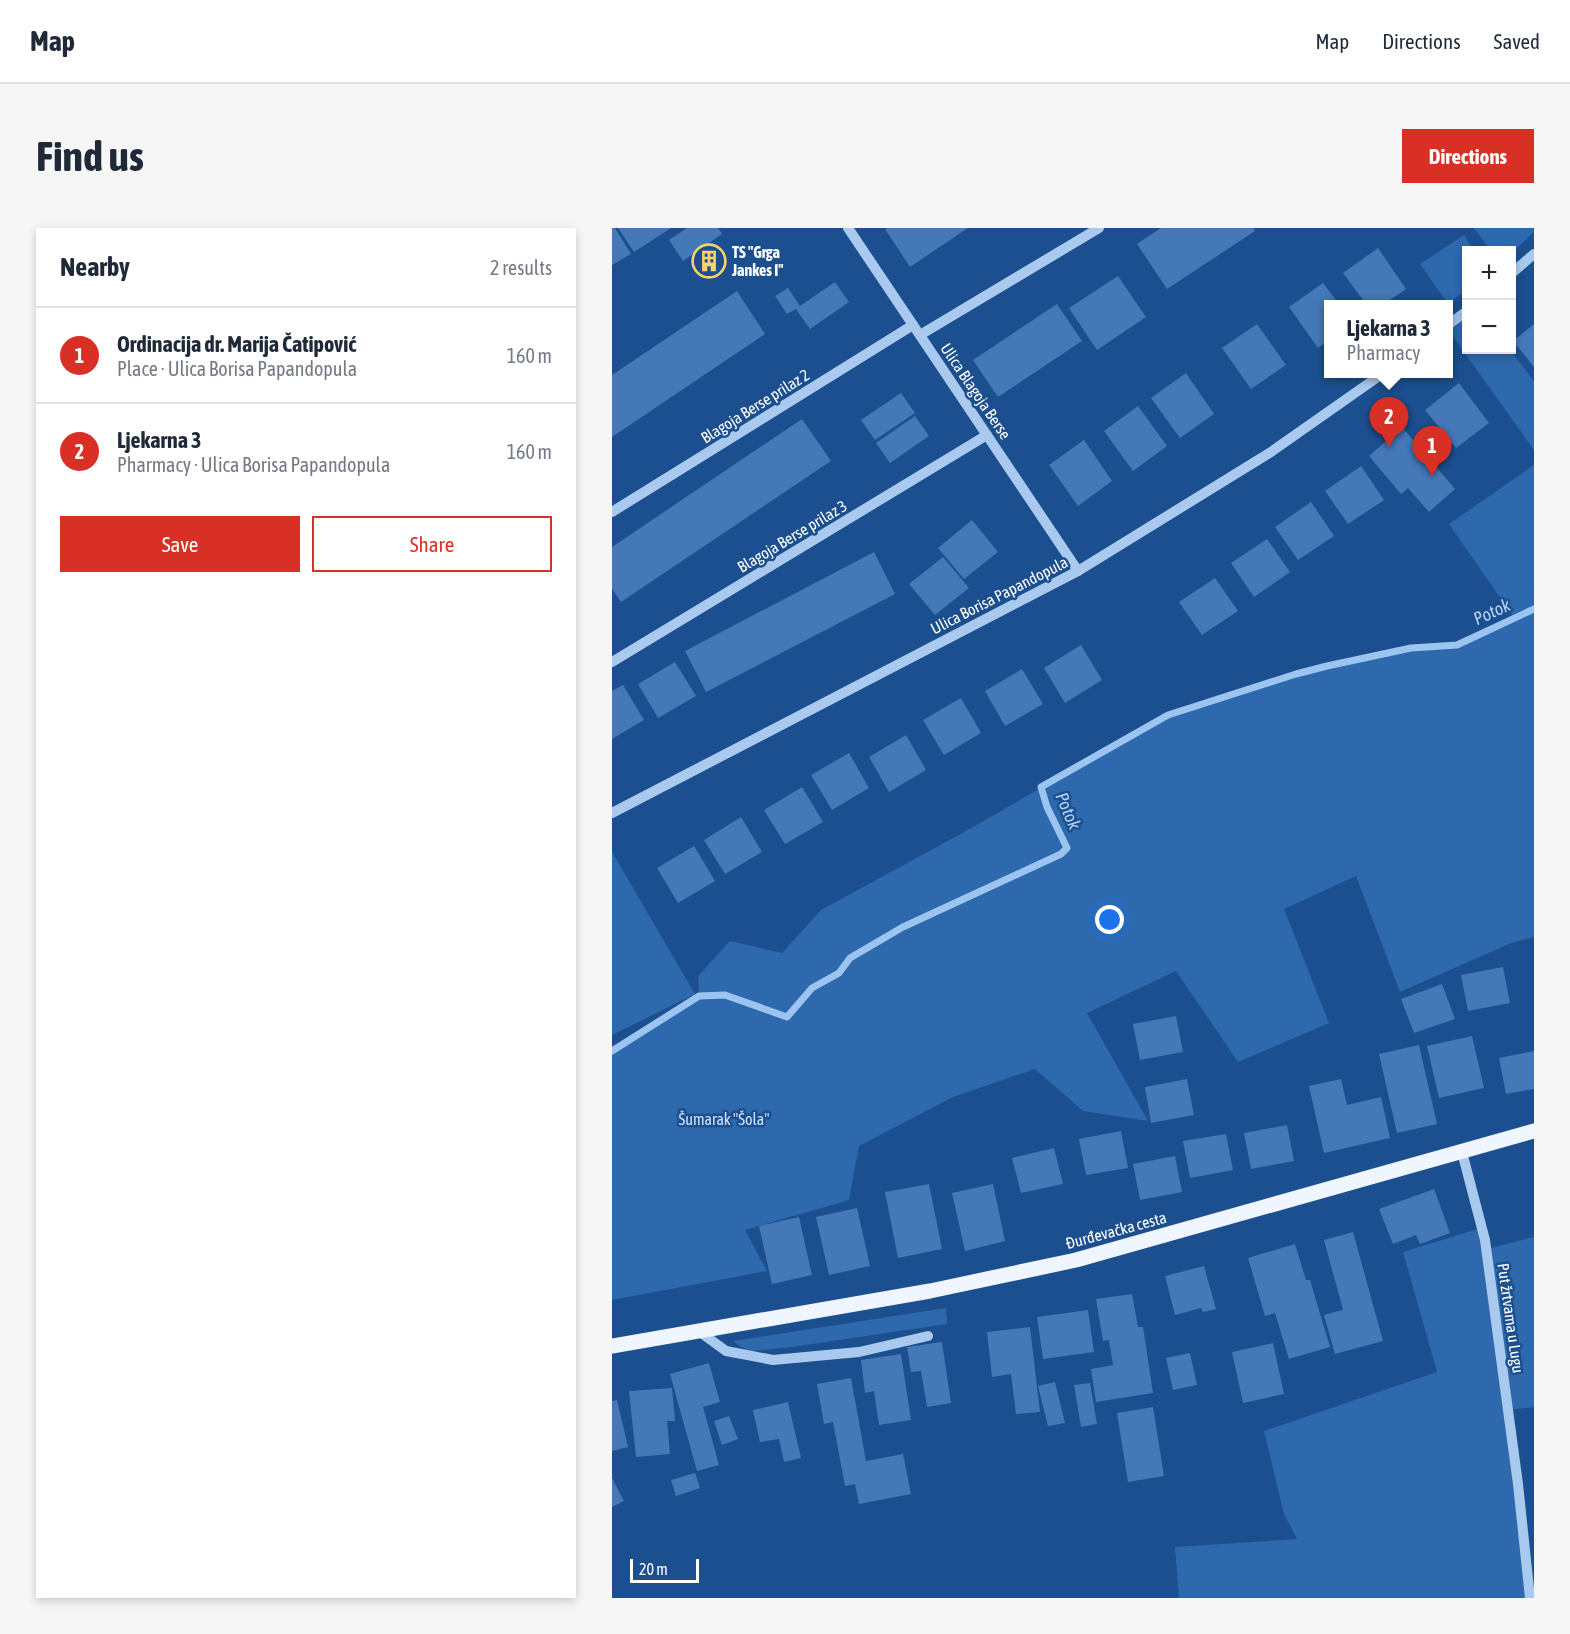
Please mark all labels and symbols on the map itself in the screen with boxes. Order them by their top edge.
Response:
building icon: TS "Grga Jankes I" [691,243,727,279]
place label: TS "Grga Jankes I" [731,243,784,279]
street label: Ulica Blagoja Berse [936,340,1015,443]
street label: Blagoja Berse prilaz 2 [697,365,813,447]
pin: 2 [1370,398,1408,447]
pin: 1 [1412,426,1452,476]
street label: Blagoja Berse prilaz 3 [734,496,850,577]
street label: Ulica Borisa Papandopula [927,553,1071,638]
water label: Potok [1470,593,1515,629]
water label: Potok [1051,789,1086,834]
your location [1095,905,1124,934]
park label: Šumarak "Šola" [679,1110,769,1128]
street label: Đurđevačka cesta [1064,1208,1168,1252]
street label: Put žrtvama u Lugu [1493,1262,1528,1374]
scale bar [630,1556,699,1584]

